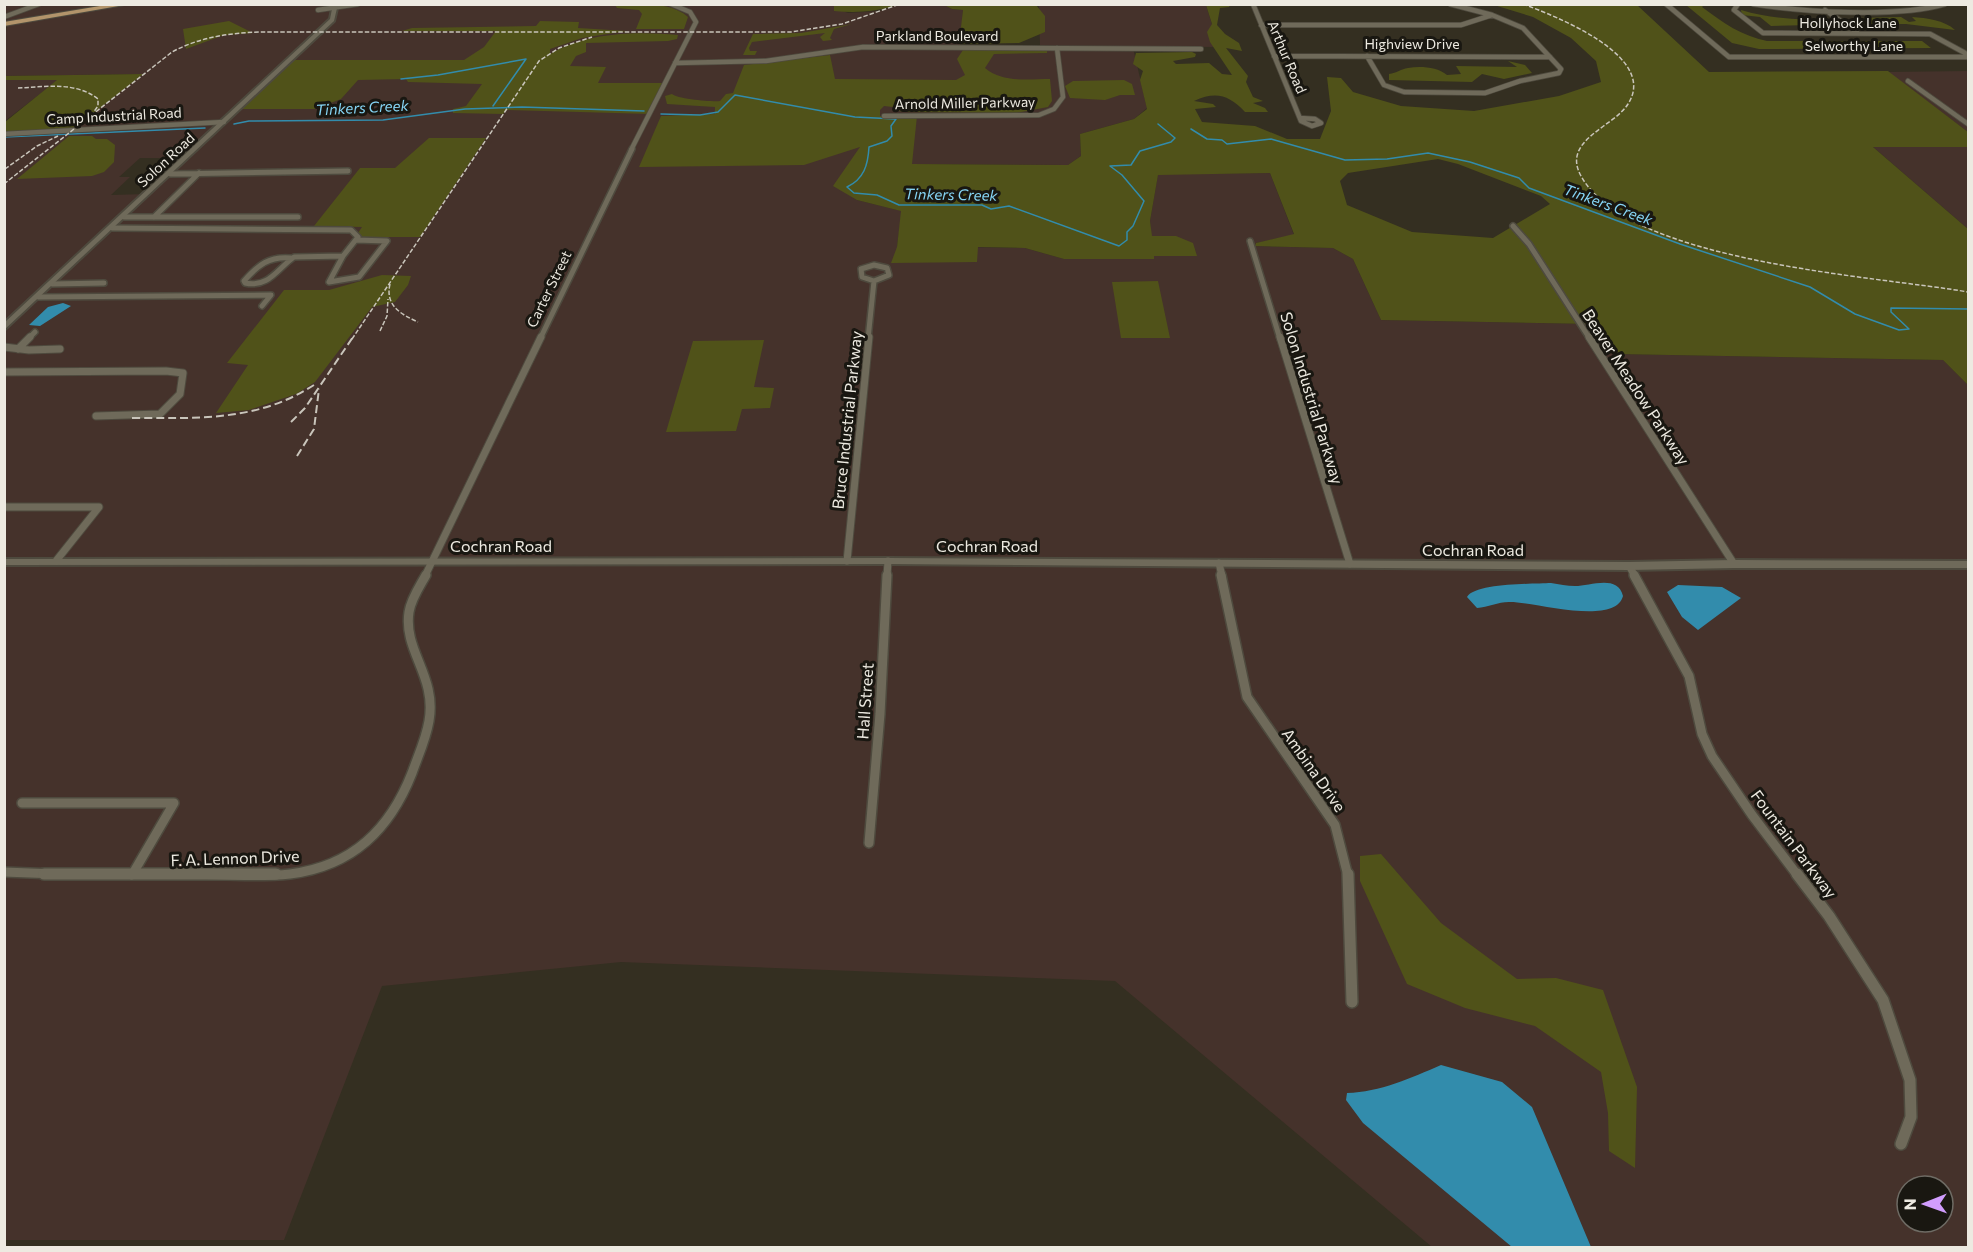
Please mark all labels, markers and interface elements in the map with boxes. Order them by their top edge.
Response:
street label: Hollyhock Lane [1799,14,1897,31]
street label: Arthur Road [1264,18,1310,96]
street label: Parkland Boulevard [876,27,998,44]
street label: Highview Drive [1364,35,1460,52]
street label: Selworthy Lane [1805,37,1903,54]
street label: Arnold Miller Parkway [895,93,1035,112]
water label: Tinkers Creek [315,96,410,118]
street label: Camp Industrial Road [46,103,182,128]
street label: Solon Road [134,129,198,190]
water label: Tinkers Creek [1561,180,1656,229]
water label: Tinkers Creek [904,184,999,204]
street label: Carter Street [523,247,575,330]
street label: Beaver Meadow Parkway [1579,305,1694,468]
street label: Solon Industrial Parkway [1277,309,1348,486]
street label: Bruce Industrial Parkway [828,330,865,510]
street label: Cochran Road [450,536,552,555]
street label: Cochran Road [936,536,1038,555]
street label: Cochran Road [1422,540,1524,559]
street label: Hall Street [852,662,877,740]
street label: Ambina Drive [1279,724,1350,815]
street label: Fountain Parkway [1748,786,1841,901]
street label: F. A. Lennon Drive [170,846,300,869]
north arrow [1895,1174,1955,1234]
text: N [1900,1198,1919,1210]

